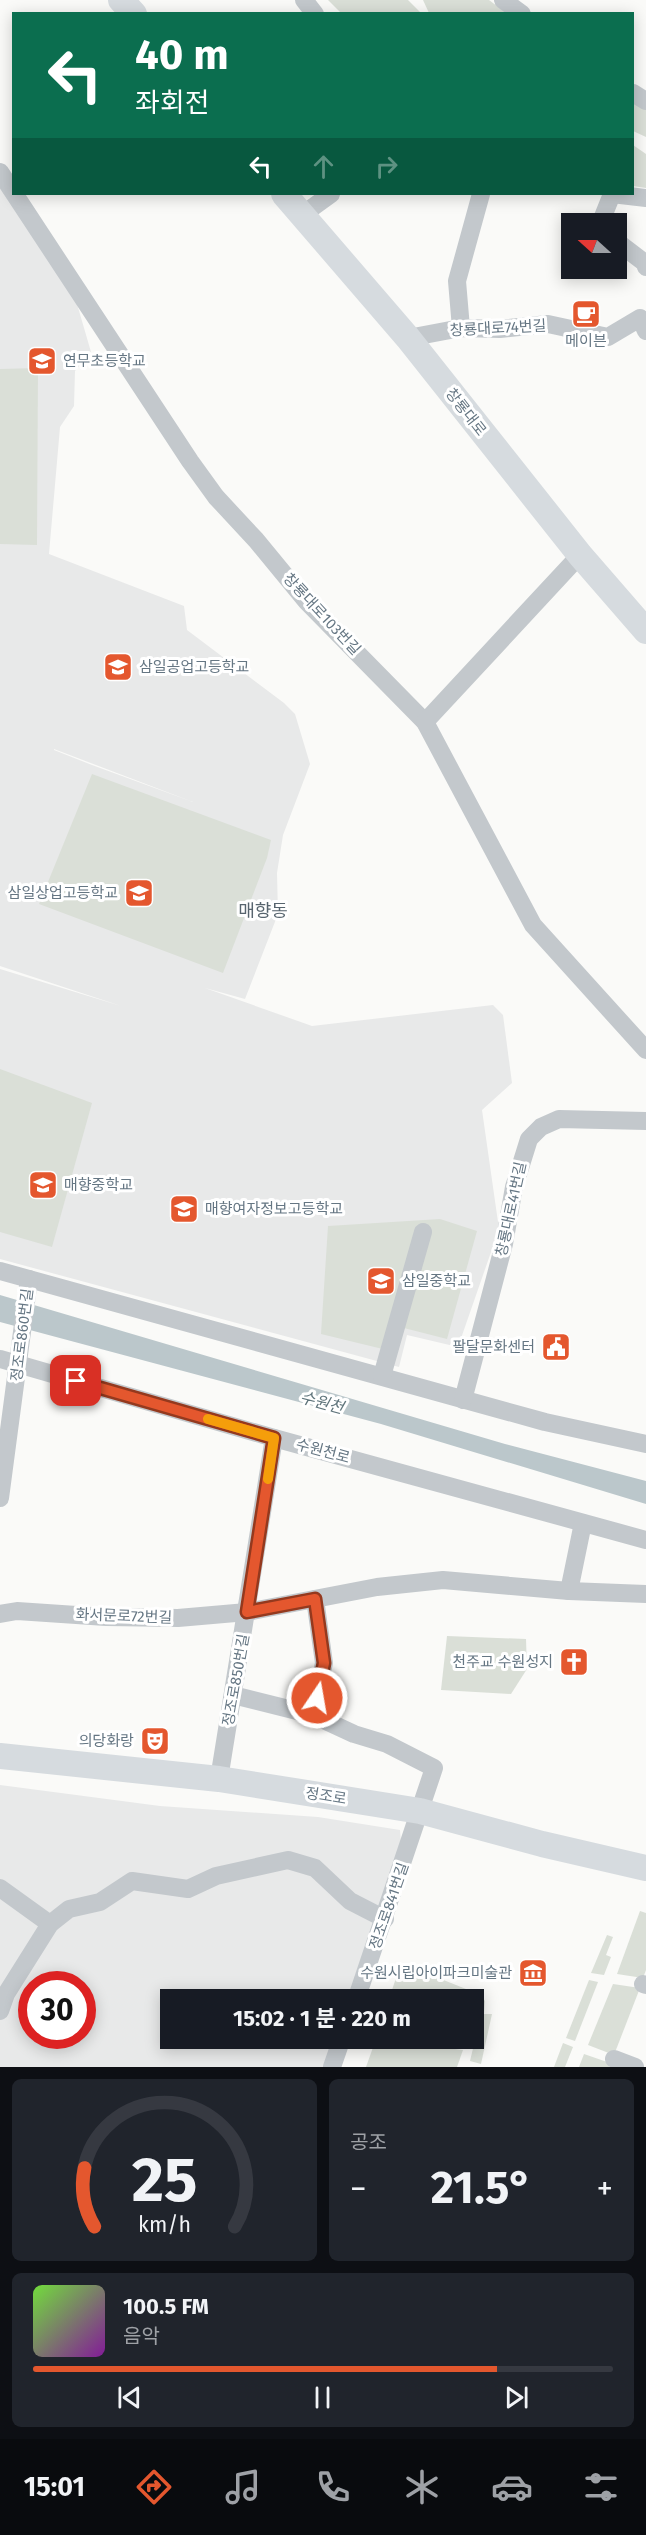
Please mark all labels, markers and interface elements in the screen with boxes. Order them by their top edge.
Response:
text: 40 m [135,30,229,80]
icon: left [36,36,114,114]
text: 좌회전 [135,87,210,119]
icon: left [244,150,277,183]
icon: ahead [307,150,340,183]
icon: right [370,150,403,183]
north arrow [561,213,627,279]
map controls [561,213,627,279]
cafe icon: 메이븐 [570,298,602,330]
street label: 창룡대로74번길 [449,316,547,340]
place label: 메이븐 [565,332,607,350]
school or university icon: 연무초등학교 [26,345,58,377]
place label: 연무초등학교 [63,352,146,370]
street label: 창룡대로 [442,385,490,439]
street label: 창룡대로103번길 [280,569,364,659]
school or university icon: 삼일공업고등학교 [102,651,134,683]
place label: 삼일공업고등학교 [139,658,249,676]
school or university icon: 삼일상업고등학교 [123,877,155,909]
place label: 삼일상업고등학교 [8,884,118,902]
district label: 매향동 [238,900,288,922]
street label: 창룡대로41번길 [492,1160,530,1258]
school or university icon: 매향중학교 [27,1169,59,1201]
place label: 매향중학교 [64,1176,133,1194]
school or university icon: 매향여자정보고등학교 [168,1193,200,1225]
place label: 매향여자정보고등학교 [205,1200,343,1218]
school or university icon: 삼일중학교 [365,1265,397,1297]
place label: 삼일중학교 [402,1272,471,1290]
street label: 정조로860번길 [7,1287,37,1383]
public building icon: 팔달문화센터 [540,1331,572,1363]
place label: 팔달문화센터 [452,1338,535,1356]
pin [50,1355,101,1406]
icon: arrive [59,1364,92,1397]
water label: 수원천 [298,1388,348,1418]
street label: 수원천로 [294,1435,352,1467]
street label: 화서문로72번길 [75,1605,173,1627]
street label: 정조로850번길 [219,1633,253,1727]
church icon: 천주교 수원성지 [558,1646,590,1678]
place label: 천주교 수원성지 [452,1653,553,1671]
position arrow [285,1666,349,1730]
theatre icon: 의당화랑 [139,1725,171,1757]
place label: 의당화랑 [79,1732,134,1750]
street label: 정조로 [304,1784,348,1808]
street label: 정조로841번길 [366,1860,412,1952]
museum icon: 수원시립아이파크미술관 [517,1957,549,1989]
place label: 수원시립아이파크미술관 [360,1964,512,1982]
speed limit sign: 30 [18,1971,96,2049]
text: 15:02 · 1 분 · 220 m [233,2005,411,2032]
text: 공조 [350,2130,387,2154]
text: 25 [132,2143,197,2218]
text: 21.5° [431,2161,532,2215]
text: − [350,2169,367,2209]
text: + [597,2169,613,2209]
text: km/h [138,2212,191,2238]
text: 100.5 FM [123,2293,209,2320]
text: 음악 [123,2324,160,2348]
icon: previous [113,2381,146,2414]
icon: pause [306,2381,339,2414]
icon: next [500,2381,533,2414]
icon: directions [133,2466,175,2508]
icon: music [222,2466,264,2508]
icon: phone [312,2466,354,2508]
icon: climate [401,2466,443,2508]
icon: car [491,2466,533,2508]
icon: filters [580,2466,622,2508]
text: 15:01 [24,2471,85,2503]

